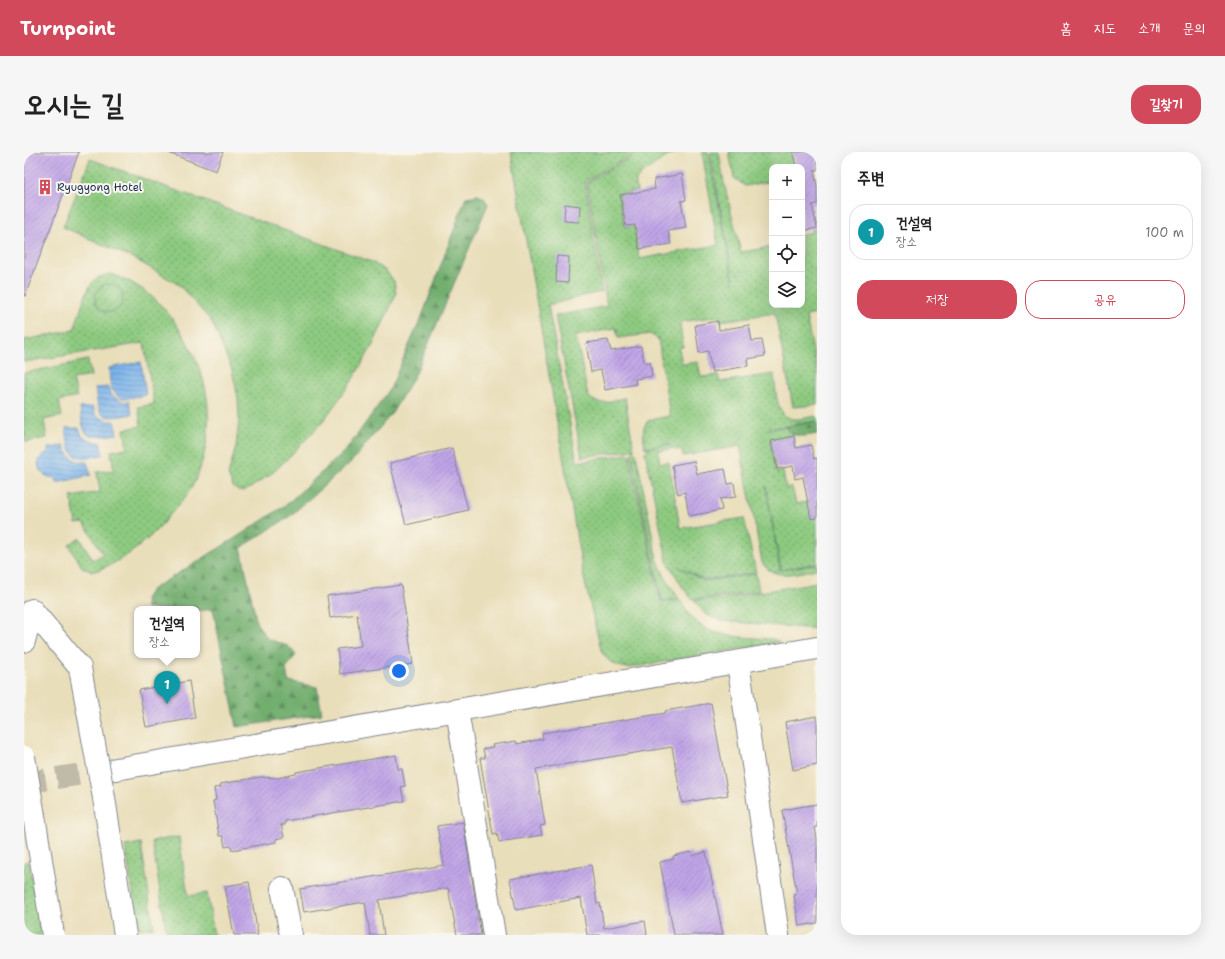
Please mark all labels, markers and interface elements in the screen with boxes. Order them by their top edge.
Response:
text: Turnpoint [20,16,116,41]
text: 홈 [1060,19,1071,37]
text: 지도 [1093,19,1116,37]
text: 소개 [1138,19,1160,37]
text: 문의 [1182,19,1205,37]
text: 오시는 길 [24,85,124,123]
button: 길찾기 [1131,85,1201,124]
map controls [769,164,805,308]
button: + [769,164,805,200]
text: 주변 [857,167,884,189]
building icon: Ryugyong Hotel [36,178,54,196]
place label: Ryugyong Hotel [57,180,143,195]
button: − [769,200,805,236]
text: 건설역 [896,213,932,233]
text: 1 [868,224,874,241]
text: 100 m [1145,224,1184,241]
text: 장소 [896,233,917,250]
button: locate [769,236,805,272]
button: layers [769,272,805,308]
button: 저장 [857,280,1017,319]
button: 공유 [1025,280,1185,319]
popup [134,606,200,658]
text: 건설역 [149,613,185,633]
text: 장소 [149,633,170,650]
your location [389,661,409,681]
pin: 1 [154,671,180,704]

